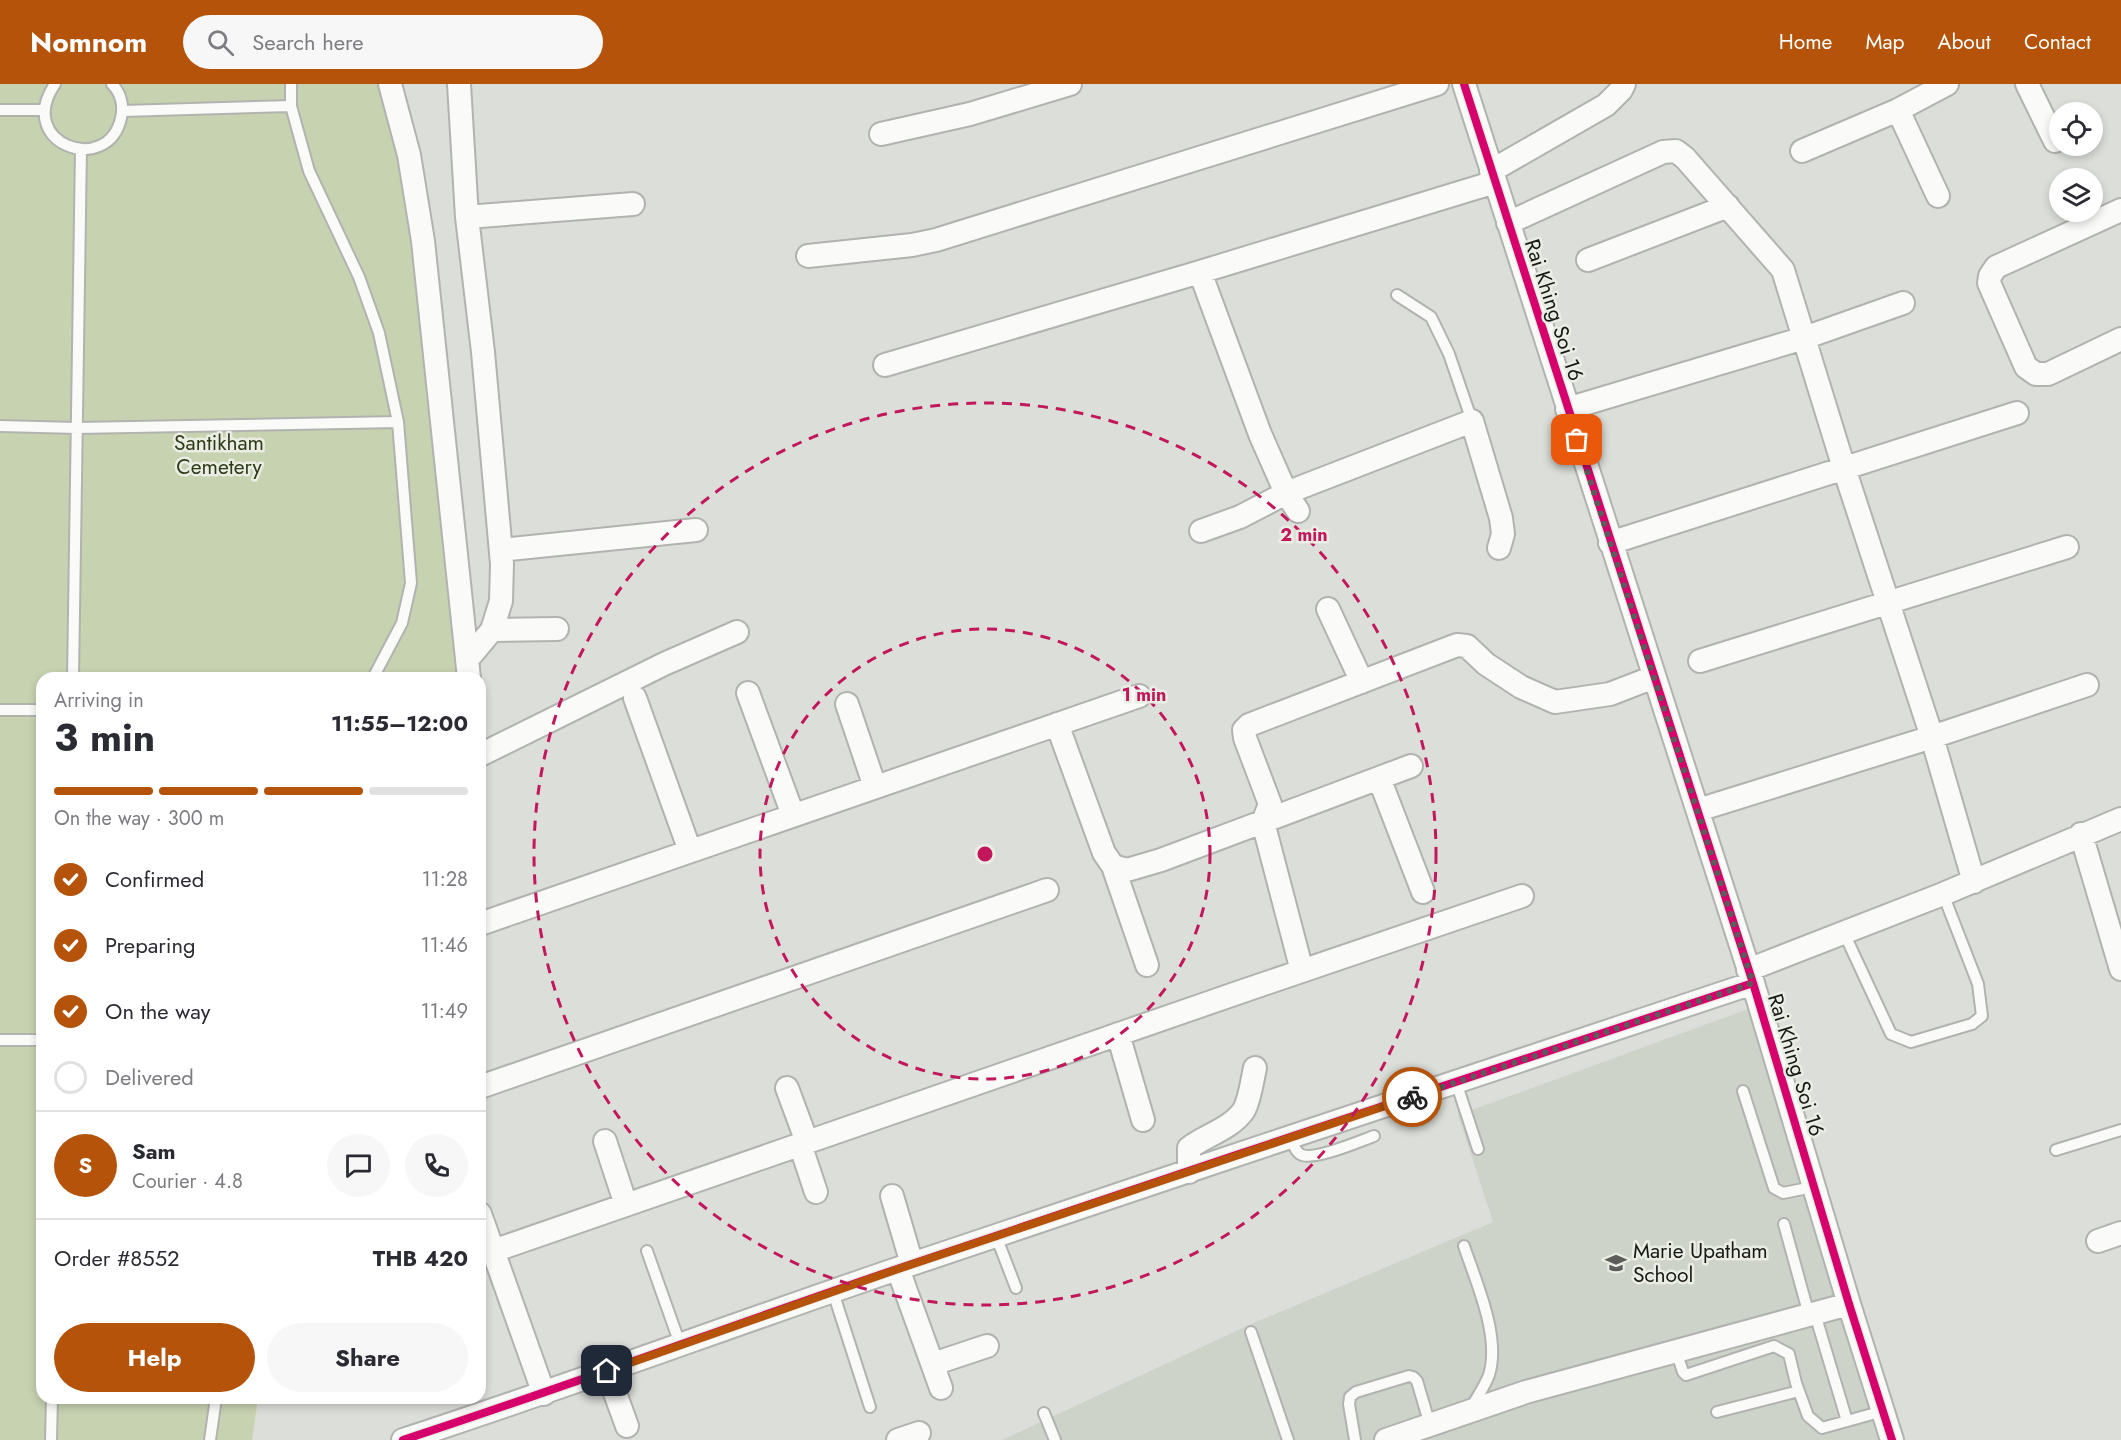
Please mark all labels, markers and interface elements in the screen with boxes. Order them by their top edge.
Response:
search box [183,15,603,69]
text: Nomnom [30,22,147,63]
icon: search [204,26,237,59]
text: Search here [252,26,364,58]
text: Home [1779,27,1832,57]
text: Map [1865,27,1905,57]
text: About [1938,27,1991,57]
text: Contact [2024,27,2091,57]
map controls [2049,102,2103,222]
button: locate [2049,102,2103,156]
button: layers [2049,168,2103,222]
street label: Rai Khing Soi 16 [1517,235,1591,385]
pin [1551,414,1602,465]
icon: bag [1560,423,1593,456]
park label: Santikham Cemetery [174,428,264,482]
text: 2 min [1280,522,1328,548]
text: 1 min [1122,682,1166,708]
text: Arriving in [54,686,144,715]
text: 11:55–12:00 [331,707,468,739]
text: 3 min [54,709,155,766]
text: On the way · 300 m [54,804,224,833]
centre of rings [975,844,995,864]
icon: check [54,863,87,896]
text: Confirmed [105,863,204,895]
text: 11:28 [422,865,468,894]
icon: check [54,929,87,962]
text: Preparing [105,929,196,961]
text: 11:46 [421,931,468,960]
street label: Rai Khing Soi 16 [1760,990,1832,1140]
icon: check [54,995,87,1028]
text: On the way [105,995,210,1027]
text: 11:49 [421,997,468,1026]
text: Delivered [105,1061,194,1093]
courier [1382,1067,1442,1127]
icon: bike [1396,1081,1429,1114]
button: chat [327,1134,390,1197]
button: phone [405,1134,468,1197]
text: Sam [132,1135,176,1167]
text: S [79,1149,92,1181]
text: Courier · 4.8 [132,1167,243,1196]
place label: Marie Upatham School [1633,1236,1768,1290]
text: Order #8552 [54,1242,180,1274]
text: THB 420 [373,1242,468,1274]
school or university icon: Marie Upatham School [1604,1251,1628,1275]
button: Help [54,1323,255,1392]
button: Share [267,1323,468,1392]
pin [581,1345,632,1396]
icon: home [590,1354,623,1387]

